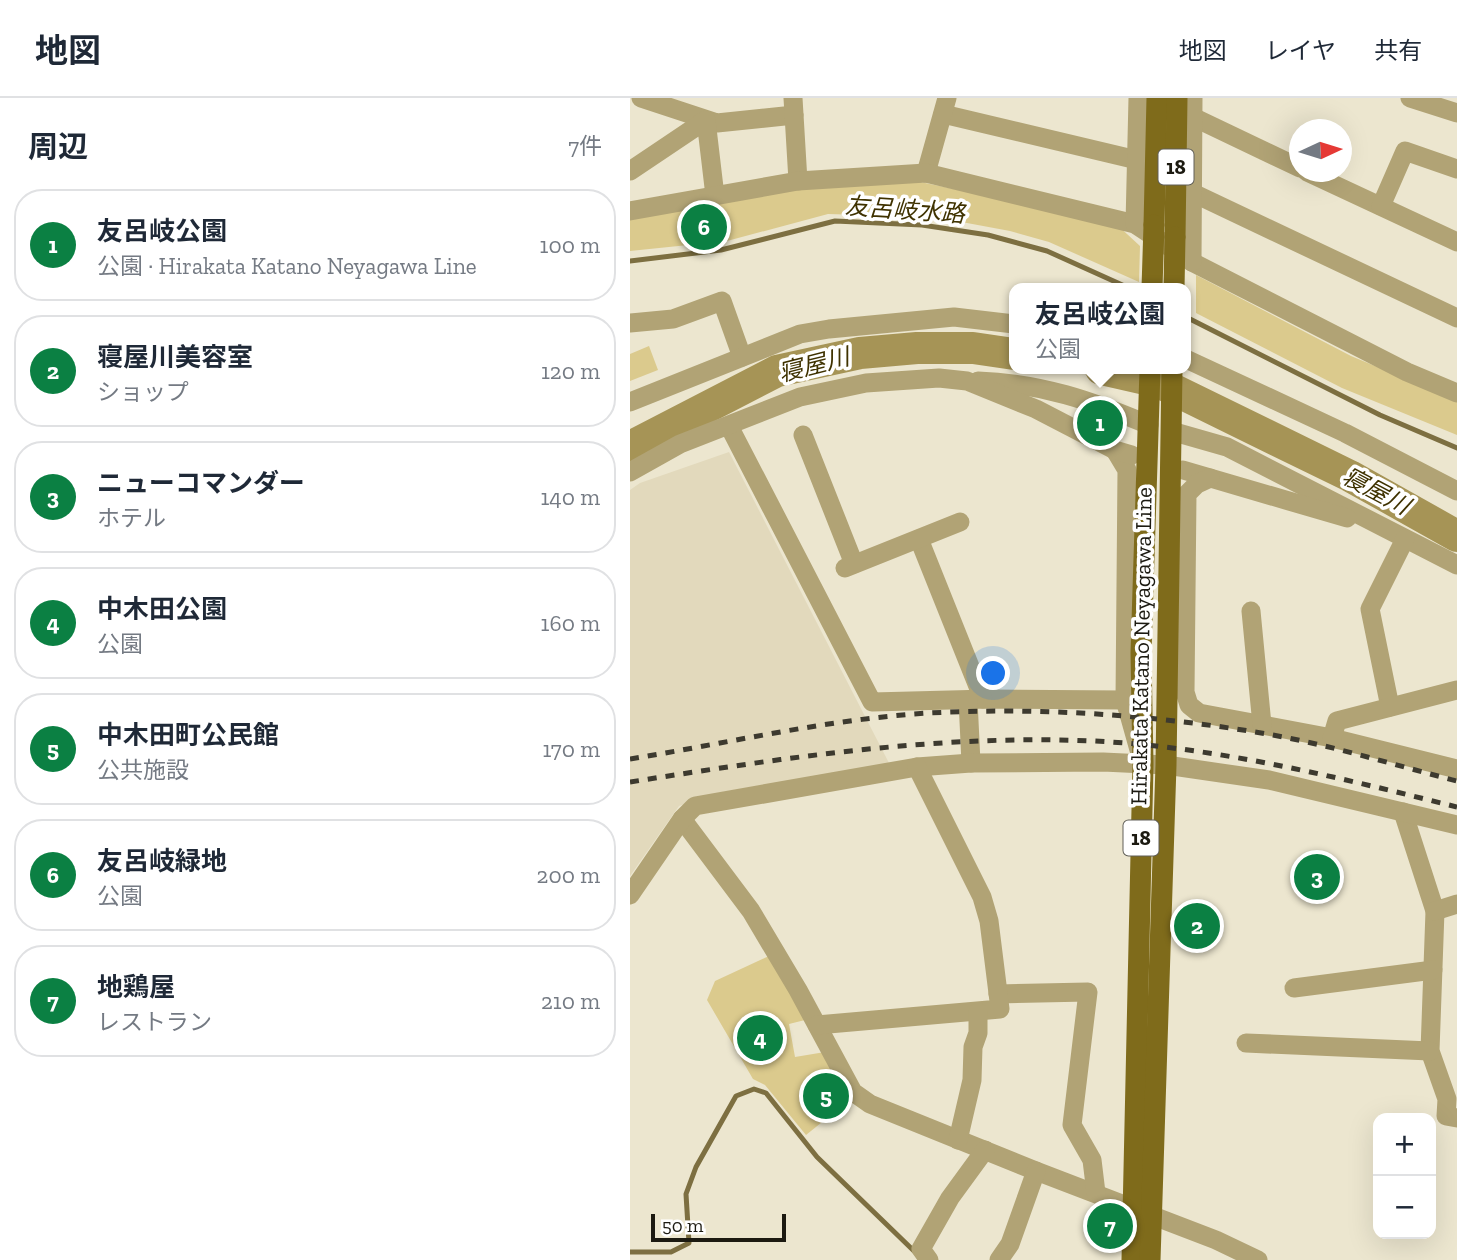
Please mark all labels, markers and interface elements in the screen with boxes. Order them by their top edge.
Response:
text: 地図 [35,31,101,70]
text: 地図 [1179,36,1227,65]
text: レイヤ [1265,36,1336,65]
text: 共有 [1374,36,1422,65]
north arrow [1289,119,1352,182]
text: 周辺 [28,129,88,165]
text: 7件 [568,132,602,160]
road number: 18 [1158,150,1194,184]
water label: 友呂岐水路 [844,191,968,228]
pin: 6 [681,201,727,253]
text: 友呂岐公園 [97,215,227,247]
text: 1 [48,231,58,259]
text: 100 m [540,231,600,259]
text: 公園 · Hirakata Katano Neyagawa Line [97,252,477,280]
popup [1009,283,1191,374]
text: 友呂岐公園 [1035,298,1165,330]
text: 公園 [1035,335,1081,363]
text: 寝屋川美容室 [97,341,253,373]
water label: 寝屋川 [775,341,855,387]
text: 2 [47,357,59,385]
text: 120 m [541,357,600,385]
text: ショップ [97,378,189,406]
pin: 1 [1077,397,1123,449]
water label: 寝屋川 [1338,461,1417,522]
text: ニューコマンダー [97,467,305,499]
text: 3 [47,483,59,511]
text: 140 m [540,483,600,511]
street label: Hirakata Katano Neyagawa Line [1124,487,1158,805]
text: ホテル [97,504,166,532]
text: 中木田公園 [97,593,227,625]
text: 4 [46,609,60,637]
text: 160 m [541,609,600,637]
text: 公園 [97,630,143,658]
your location [976,656,1010,690]
text: 中木田町公民館 [97,719,279,751]
text: 5 [47,735,59,763]
text: 170 m [542,735,600,763]
text: 公共施設 [97,756,189,784]
road number: 18 [1124,820,1158,856]
text: 友呂岐緑地 [97,845,227,877]
pin: 3 [1294,851,1340,903]
text: 6 [47,861,59,889]
text: 200 m [537,861,600,889]
text: 公園 [97,882,143,910]
pin: 2 [1174,900,1220,952]
text: 地鶏屋 [97,971,175,1003]
text: 7 [47,987,59,1015]
text: 210 m [541,987,600,1015]
text: レストラン [97,1008,212,1036]
pin: 4 [737,1012,783,1064]
pin: 5 [803,1070,849,1122]
map controls [1373,1113,1436,1239]
button: + [1373,1113,1436,1176]
button: − [1373,1176,1436,1239]
pin: 7 [1087,1200,1133,1252]
scale bar [651,1211,786,1243]
text: 50 m [662,1214,703,1237]

